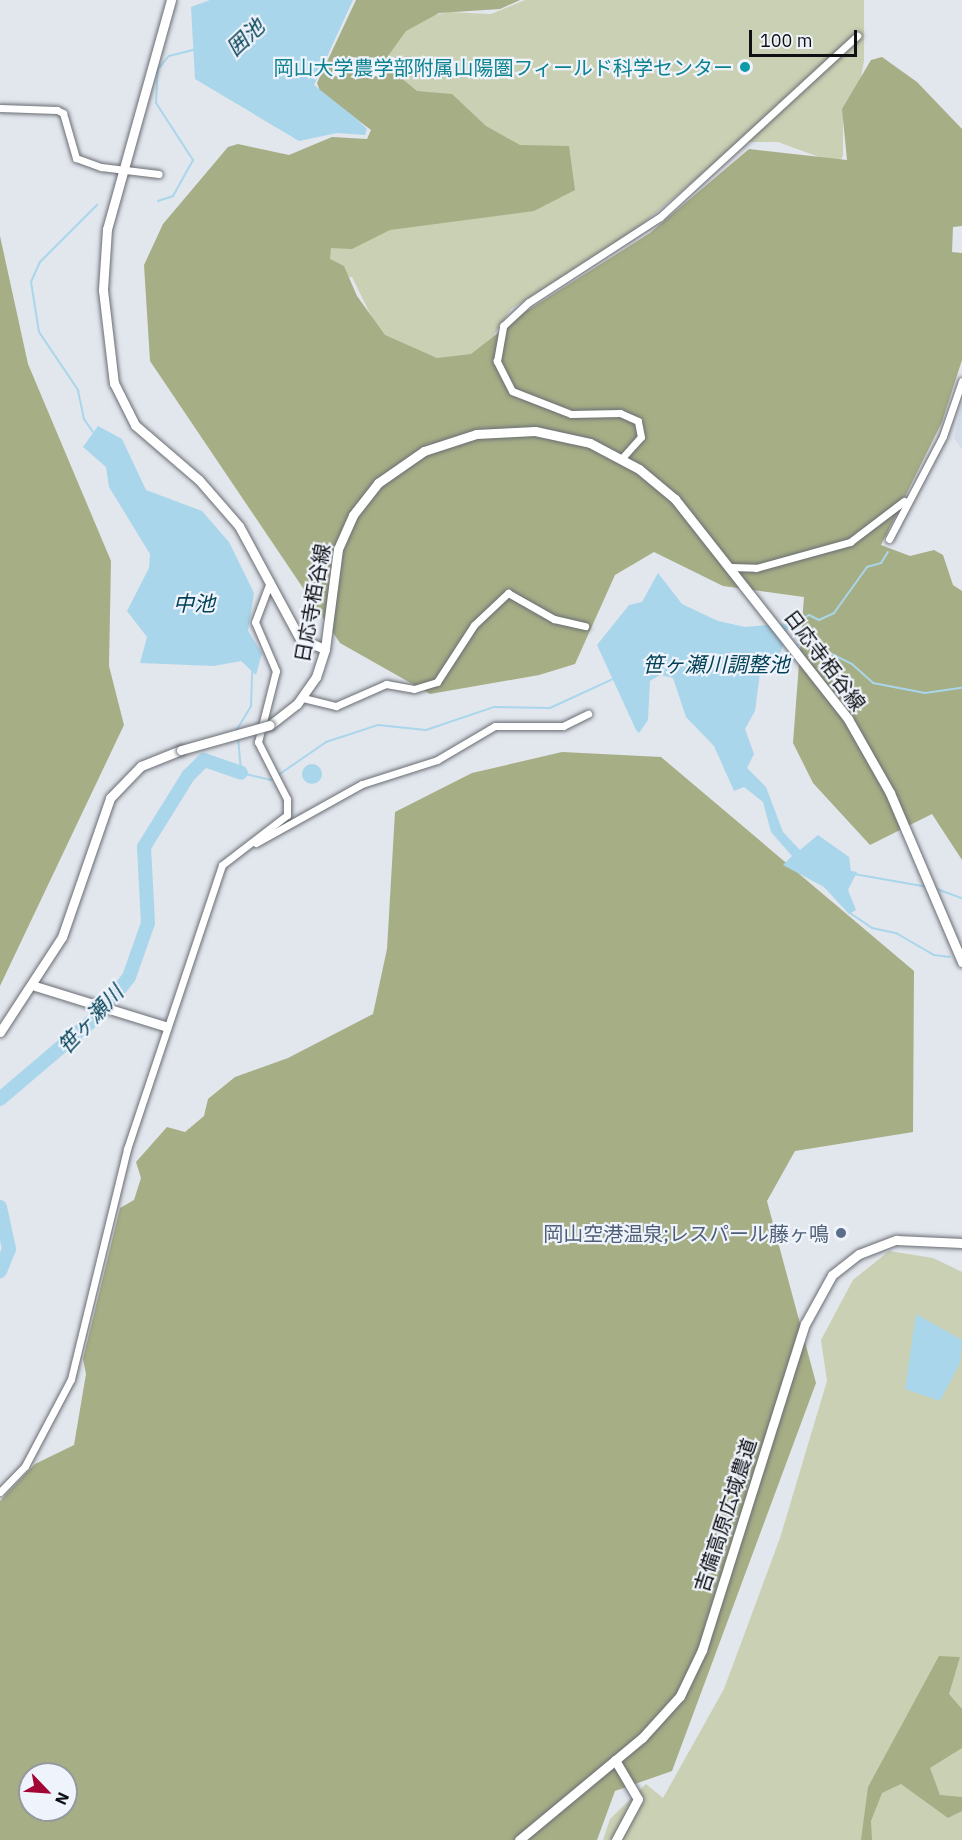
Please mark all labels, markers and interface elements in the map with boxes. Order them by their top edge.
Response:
water label: 囲池 [221,13,269,61]
scale bar [752,18,860,56]
text: 100 m [760,29,812,52]
place label: 岡山大学農学部附属山陽圏フィールド科学センター [273,55,733,79]
marker: 岡山大学農学部附属山陽圏フィールド科学センター [738,60,752,74]
street label: 日応寺栢谷線 [290,542,334,664]
water label: 中池 [173,590,215,616]
street label: 日応寺栢谷線 [779,605,871,715]
water label: 笹ヶ瀬川調整池 [643,651,789,677]
water label: 笹ヶ瀬川 [52,980,128,1058]
place label: 岡山空港温泉;レスパール藤ヶ鳴 [543,1221,829,1245]
marker: 岡山空港温泉;レスパール藤ヶ鳴 [834,1226,848,1240]
street label: 吉備高原広域農道 [689,1435,761,1595]
north arrow [18,1762,78,1822]
text: N [51,1789,74,1808]

